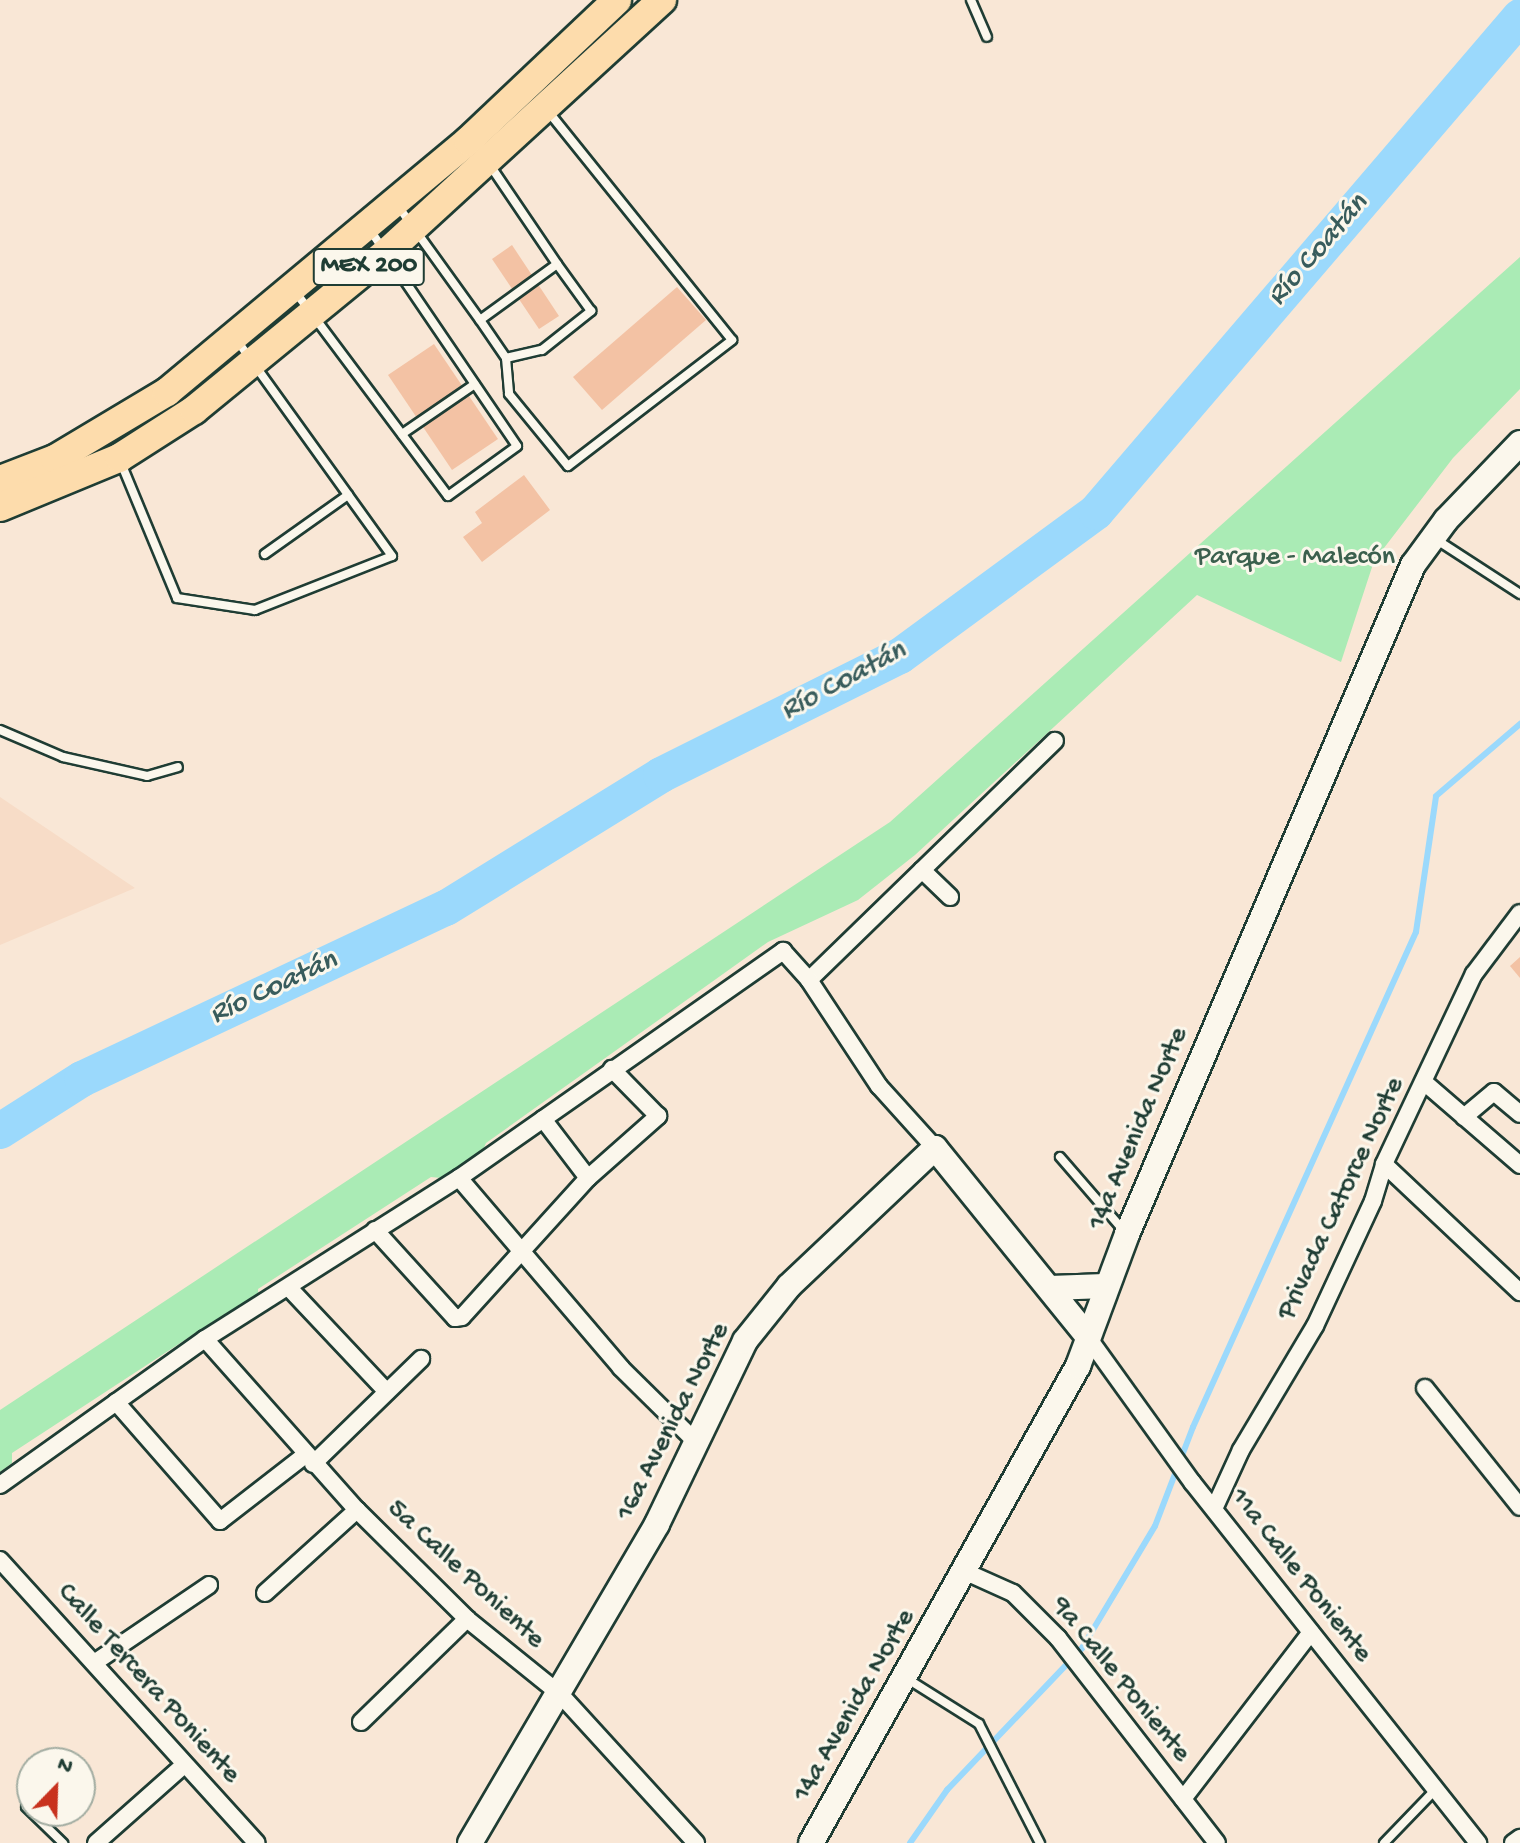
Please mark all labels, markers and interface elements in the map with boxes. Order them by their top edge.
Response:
water label: Río Coatán [1261,188,1377,314]
road number: MEX 200 [311,245,427,289]
park label: Parque - Malecón [1195,541,1395,575]
water label: Río Coatán [775,634,913,730]
water label: Río Coatán [205,944,343,1034]
street label: 14a Avenida Norte [1081,1023,1197,1235]
street label: Privada Catorce Norte [1271,1072,1413,1326]
street label: 16a Avenida Norte [610,1317,738,1527]
street label: 11a Calle Poniente [1222,1482,1378,1670]
street label: 5a Calle Poniente [379,1493,551,1657]
street label: Calle Tercera Poniente [49,1577,247,1791]
street label: 9a Calle Poniente [1043,1590,1197,1770]
street label: 14a Avenida Norte [786,1604,924,1808]
north arrow [16,1747,96,1827]
text: N [53,1752,76,1782]

